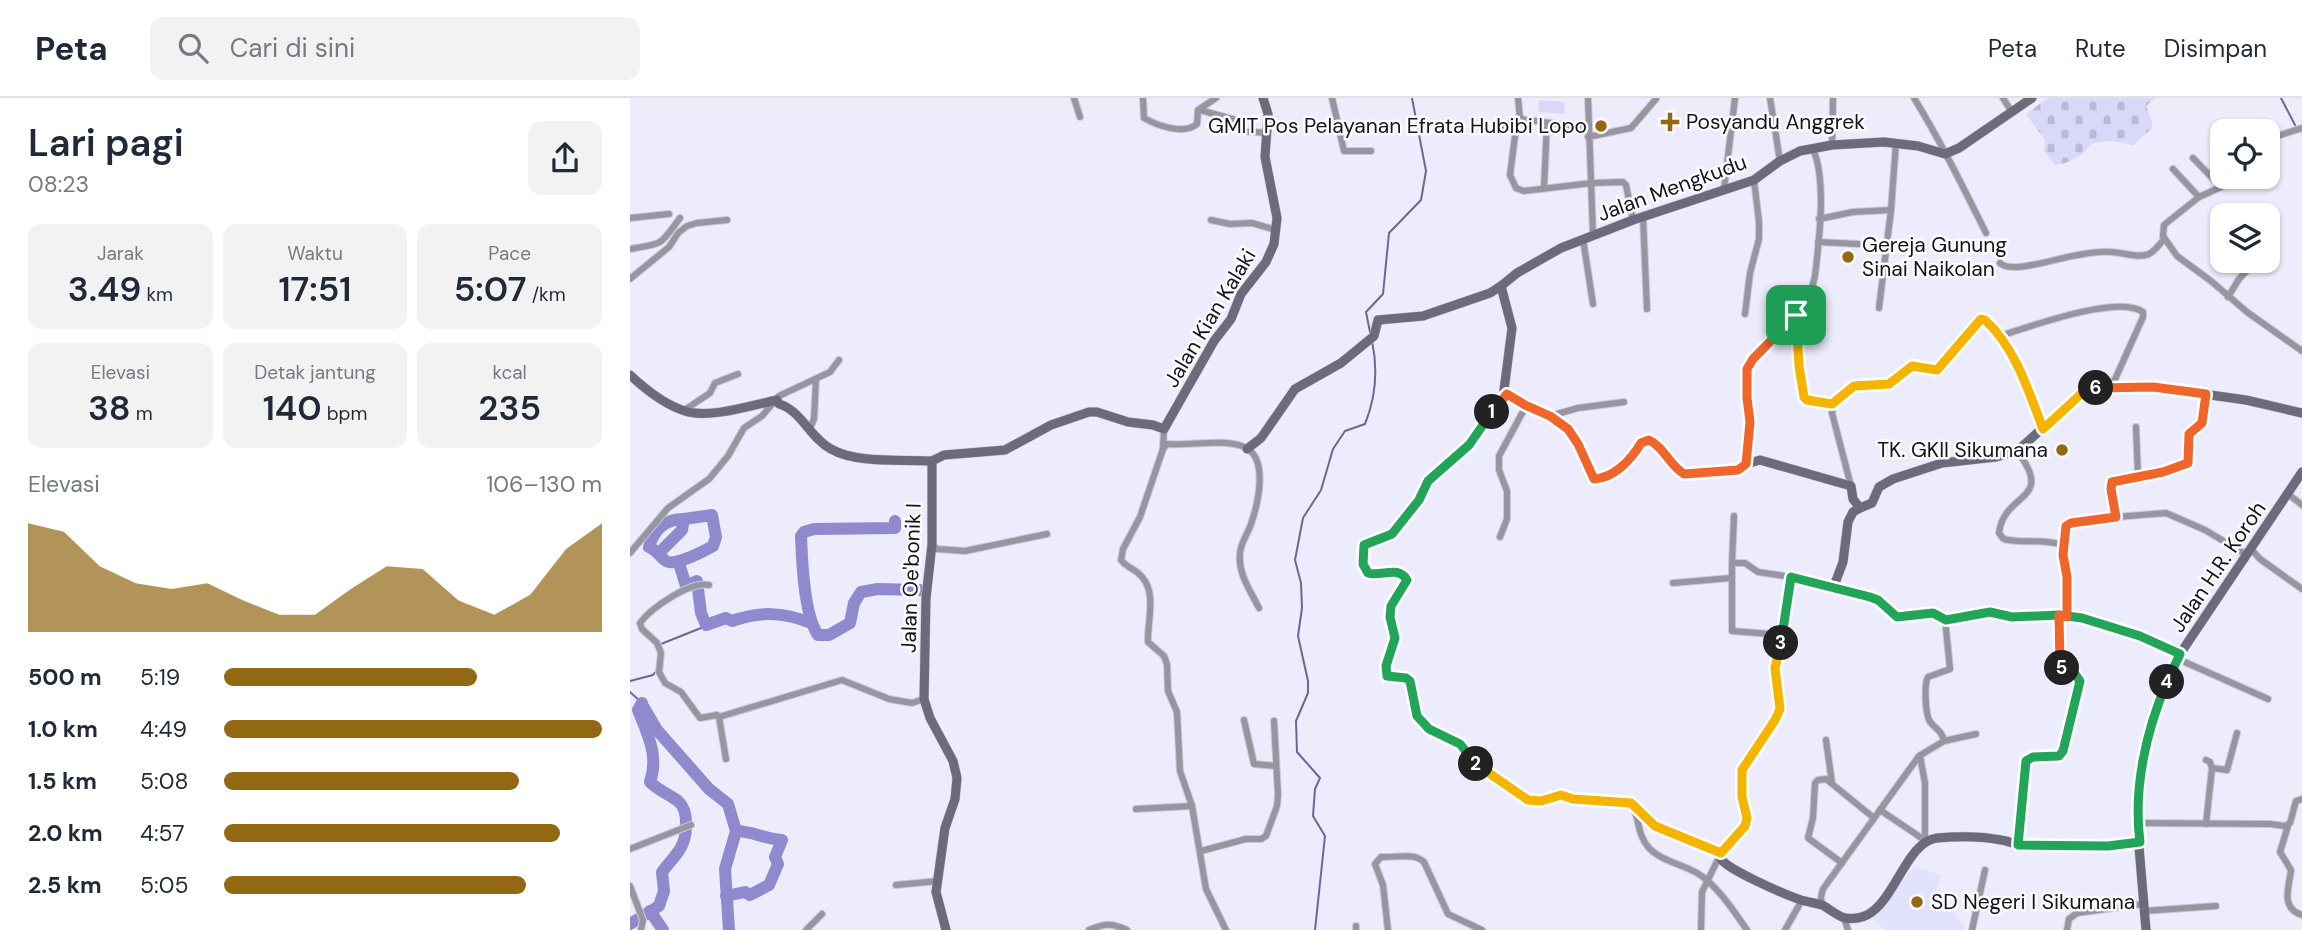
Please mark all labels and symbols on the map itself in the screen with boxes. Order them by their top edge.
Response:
place label: Posyandu Anggrek [1686,108,1865,136]
place label: GMIT Pos Pelayanan Efrata Hubibi Lopo [1208,112,1587,140]
marker: Posyandu Anggrek [1660,112,1680,132]
marker: GMIT Pos Pelayanan Efrata Hubibi Lopo [1593,118,1609,134]
street label: Jalan Mengkudu [1594,148,1750,228]
place label: Gereja Gunung Sinai Naikolan [1862,231,2007,283]
street label: Jalan Kian Kalaki [1158,243,1262,393]
marker: Gereja Gunung Sinai Naikolan [1840,249,1856,265]
pin [1766,285,1826,345]
pin: 6 [2078,370,2114,406]
pin: 1 [1474,394,1510,430]
place label: TK. GKII Sikumana [1877,436,2048,464]
marker: TK. GKII Sikumana [2054,442,2070,458]
street label: Jalan H.R. Koroh [2164,496,2272,638]
street label: Jalan Oe'bonik I [894,503,928,653]
pin: 3 [1764,626,1798,660]
pin: 5 [2044,650,2080,686]
pin: 4 [2150,664,2184,700]
pin: 2 [1458,746,1494,782]
place label: SD Negeri I Sikumana [1931,888,2135,916]
marker: SD Negeri I Sikumana [1909,894,1925,910]

